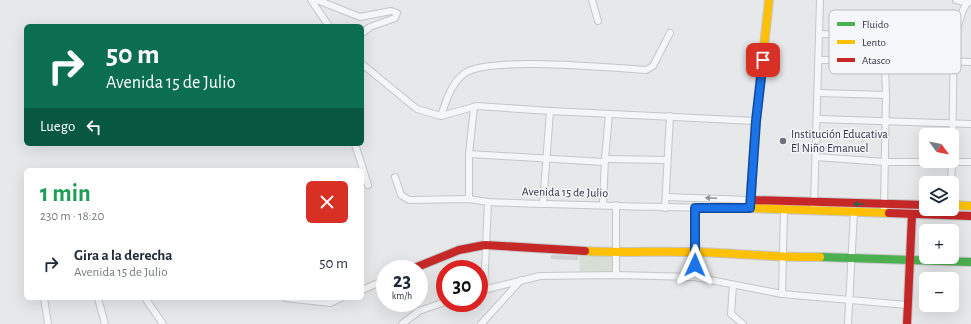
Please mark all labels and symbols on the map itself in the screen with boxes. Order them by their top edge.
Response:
legend [829,10,961,74]
text: Fluido [862,19,889,30]
text: Lento [862,37,886,48]
pin [746,43,780,77]
text: Atasco [862,55,890,66]
place label: Institución Educativa El Niño Emanuel [791,128,888,154]
north arrow [919,128,959,168]
marker: Institución Educativa El Niño Emanuel [778,136,788,146]
street label: Avenida 15 de Julio [522,185,608,199]
one-way arrow [705,195,717,202]
one-way arrow [852,201,865,207]
position arrow [674,244,716,286]
speed limit sign: 30 [436,260,488,312]

